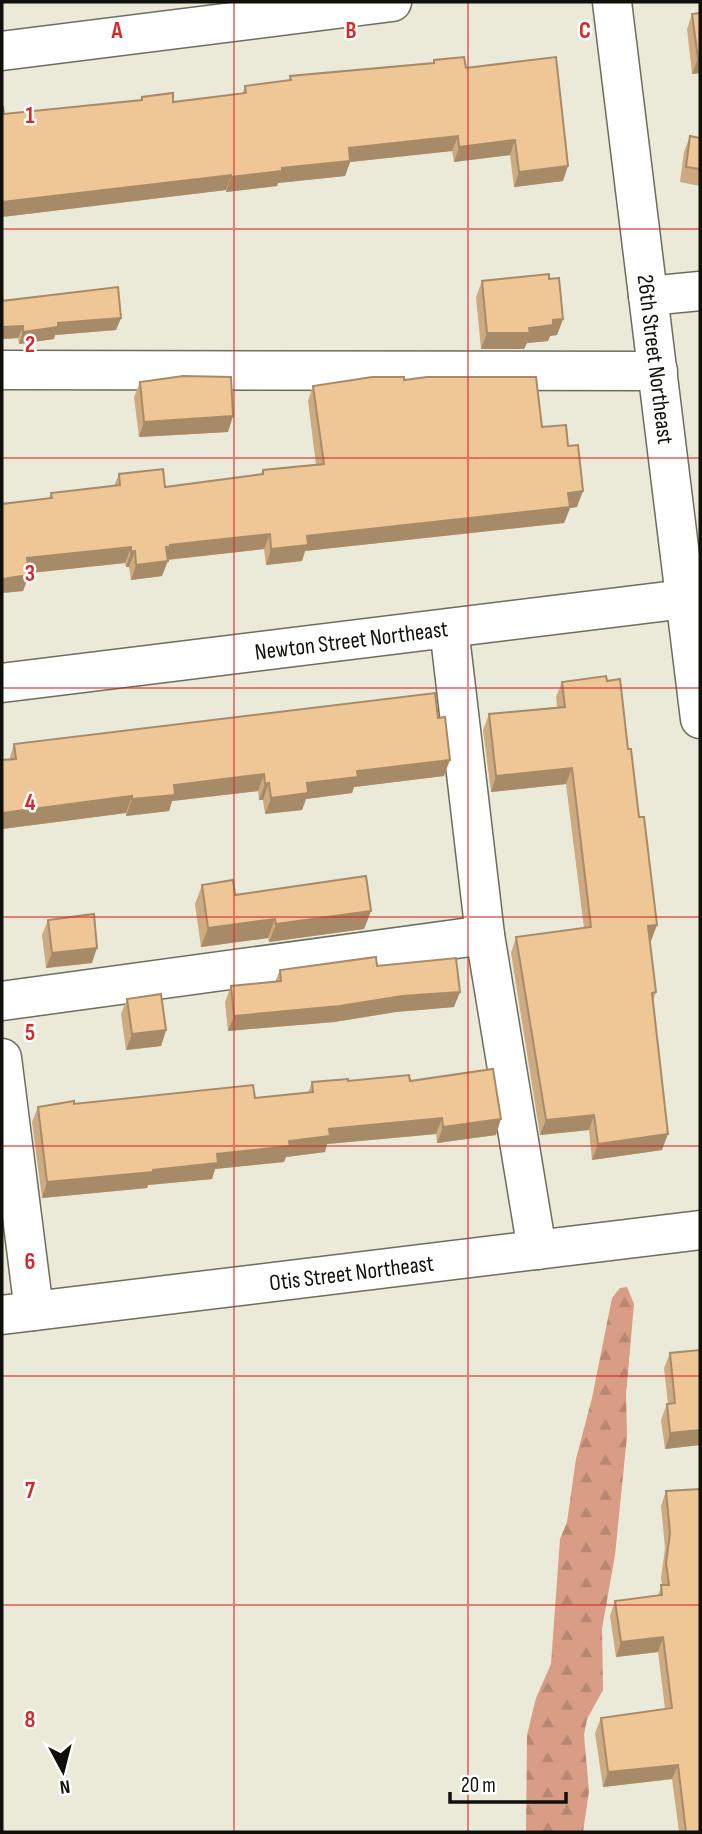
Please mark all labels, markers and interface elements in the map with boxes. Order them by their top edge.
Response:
text: A [111,17,124,45]
text: B [346,17,357,45]
text: C [579,17,591,45]
text: 1 [25,102,35,130]
street label: 26th Street Northeast [631,273,679,446]
text: 2 [25,331,35,359]
text: 3 [25,560,35,588]
street label: Newton Street Northeast [253,615,450,667]
text: 4 [25,789,36,817]
text: 5 [25,1019,35,1047]
text: 6 [25,1248,35,1276]
street label: Otis Street Northeast [268,1250,435,1297]
text: 7 [25,1477,35,1505]
text: 8 [25,1706,36,1734]
north arrow [28,1736,98,1806]
scale bar [450,1760,566,1804]
text: 20 m [461,1773,496,1798]
text: N [58,1774,71,1798]

